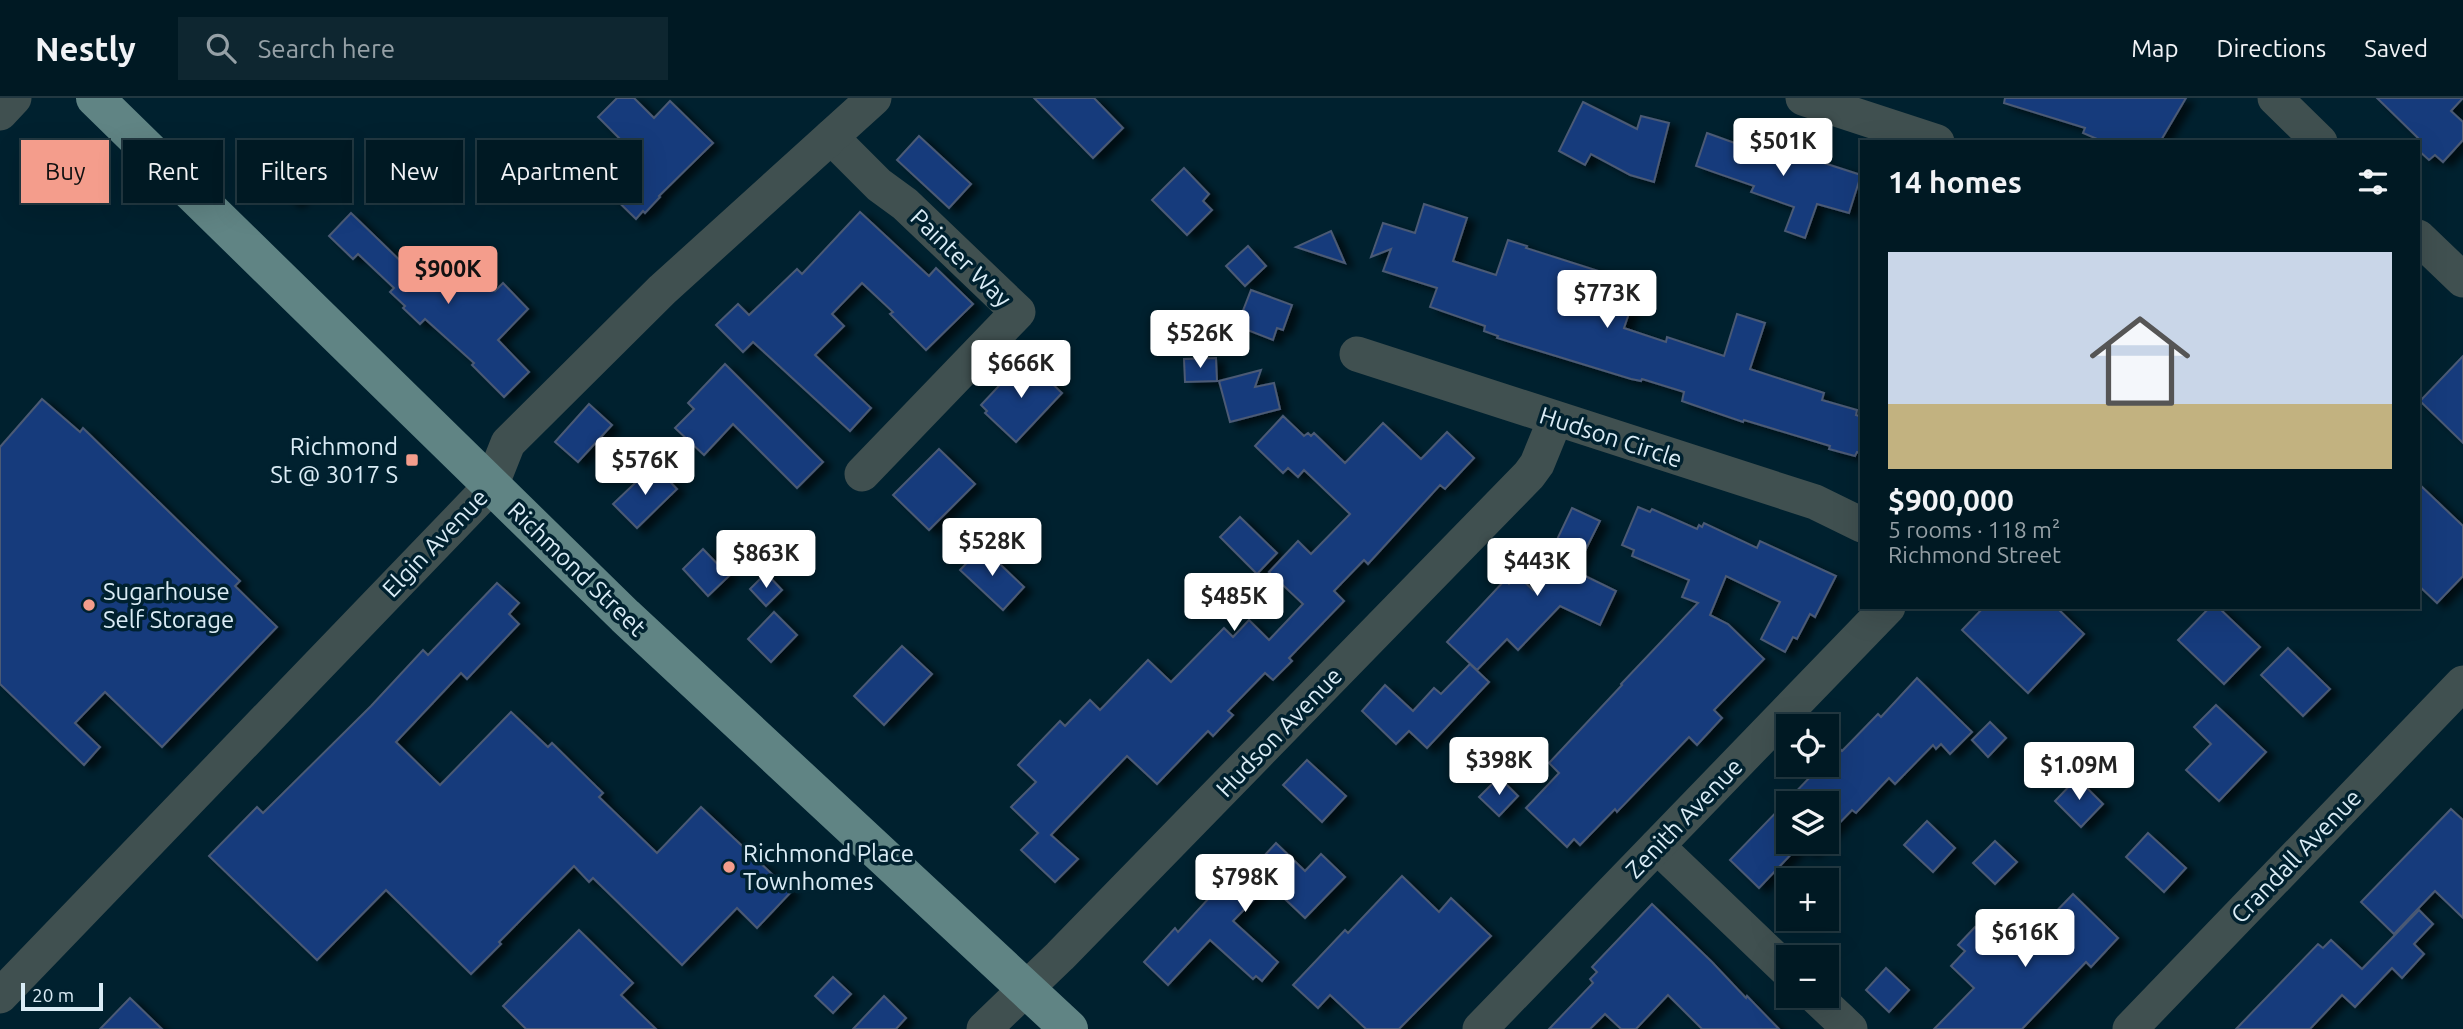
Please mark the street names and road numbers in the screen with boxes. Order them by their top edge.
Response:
street label: Painter Way [905,204,1017,313]
street label: Hudson Circle [1536,401,1686,473]
street label: Elgin Avenue [377,483,493,603]
street label: Richmond Street [503,497,652,642]
street label: Hudson Avenue [1211,662,1347,802]
street label: Zenith Avenue [1620,753,1748,883]
street label: Crandall Avenue [2225,784,2367,928]

